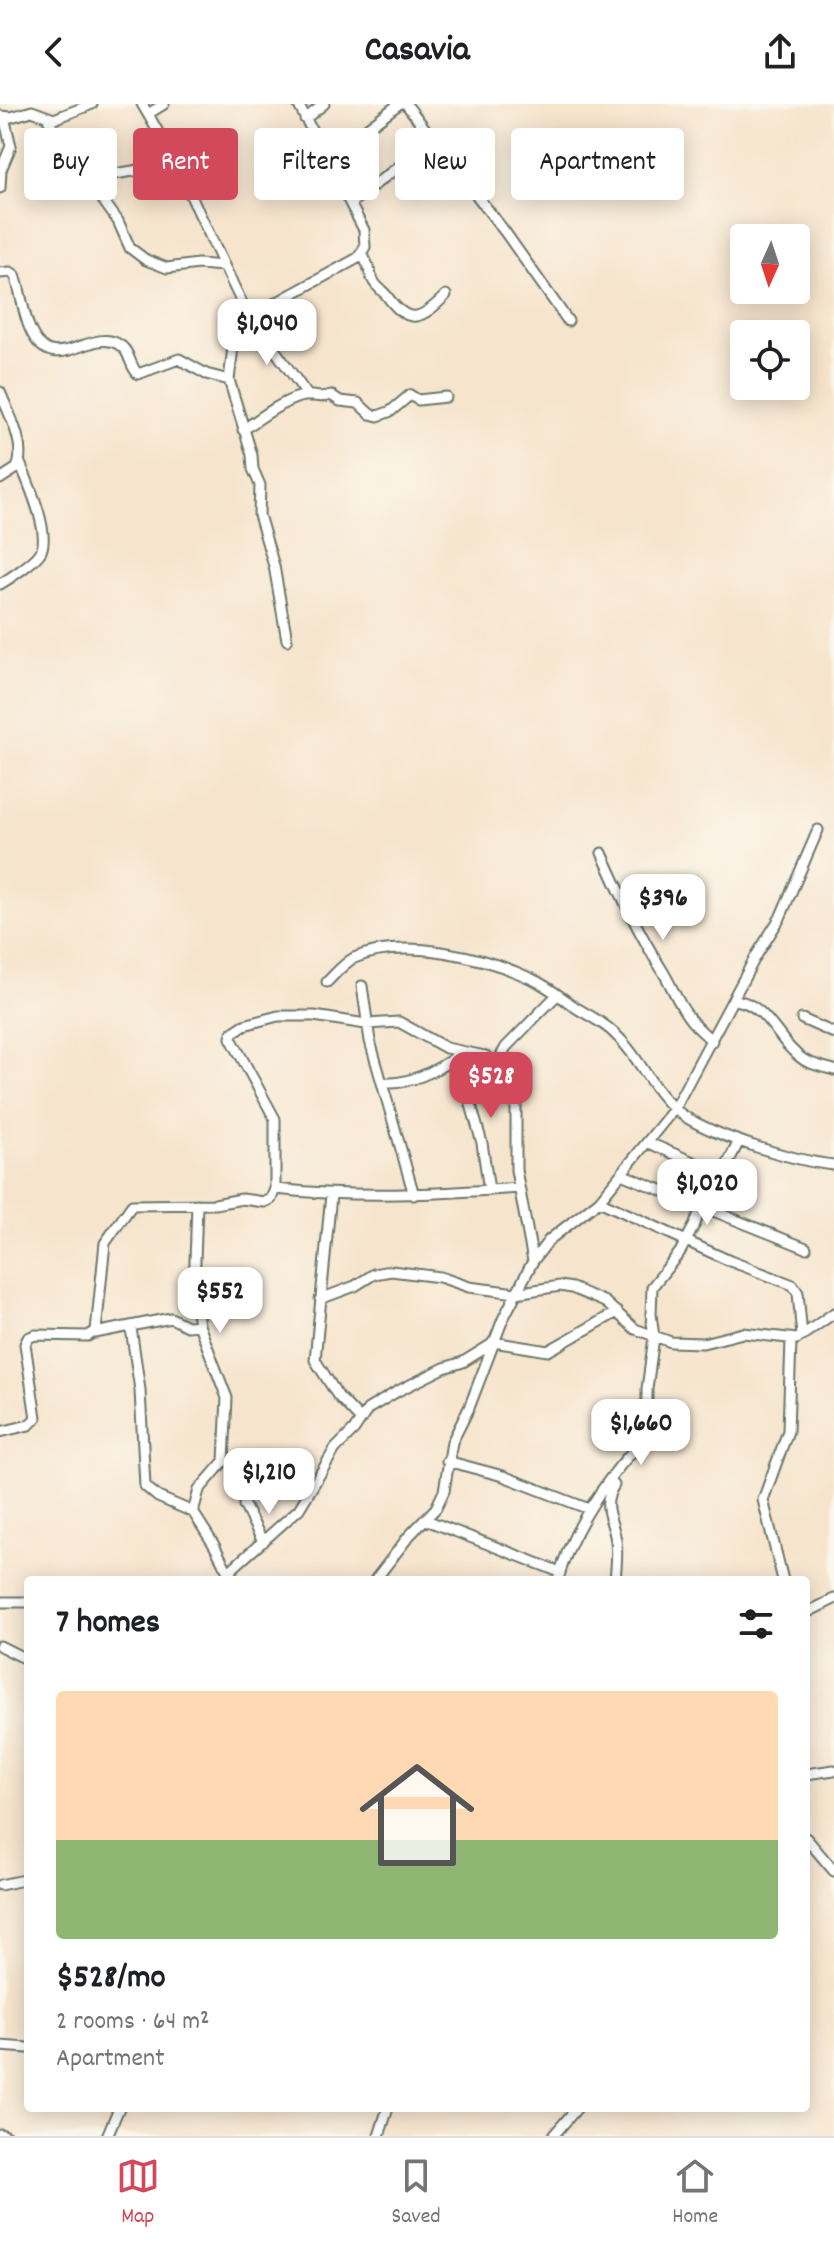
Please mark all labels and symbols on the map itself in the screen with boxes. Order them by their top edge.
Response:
north arrow [730,224,810,304]
pin: $1,040 [202,299,332,367]
pin: $396 [616,874,710,942]
pin: $528 [444,1052,538,1120]
pin: $1,020 [642,1159,772,1227]
pin: $552 [173,1267,267,1335]
pin: $1,660 [576,1399,706,1467]
pin: $1,210 [204,1448,334,1516]

